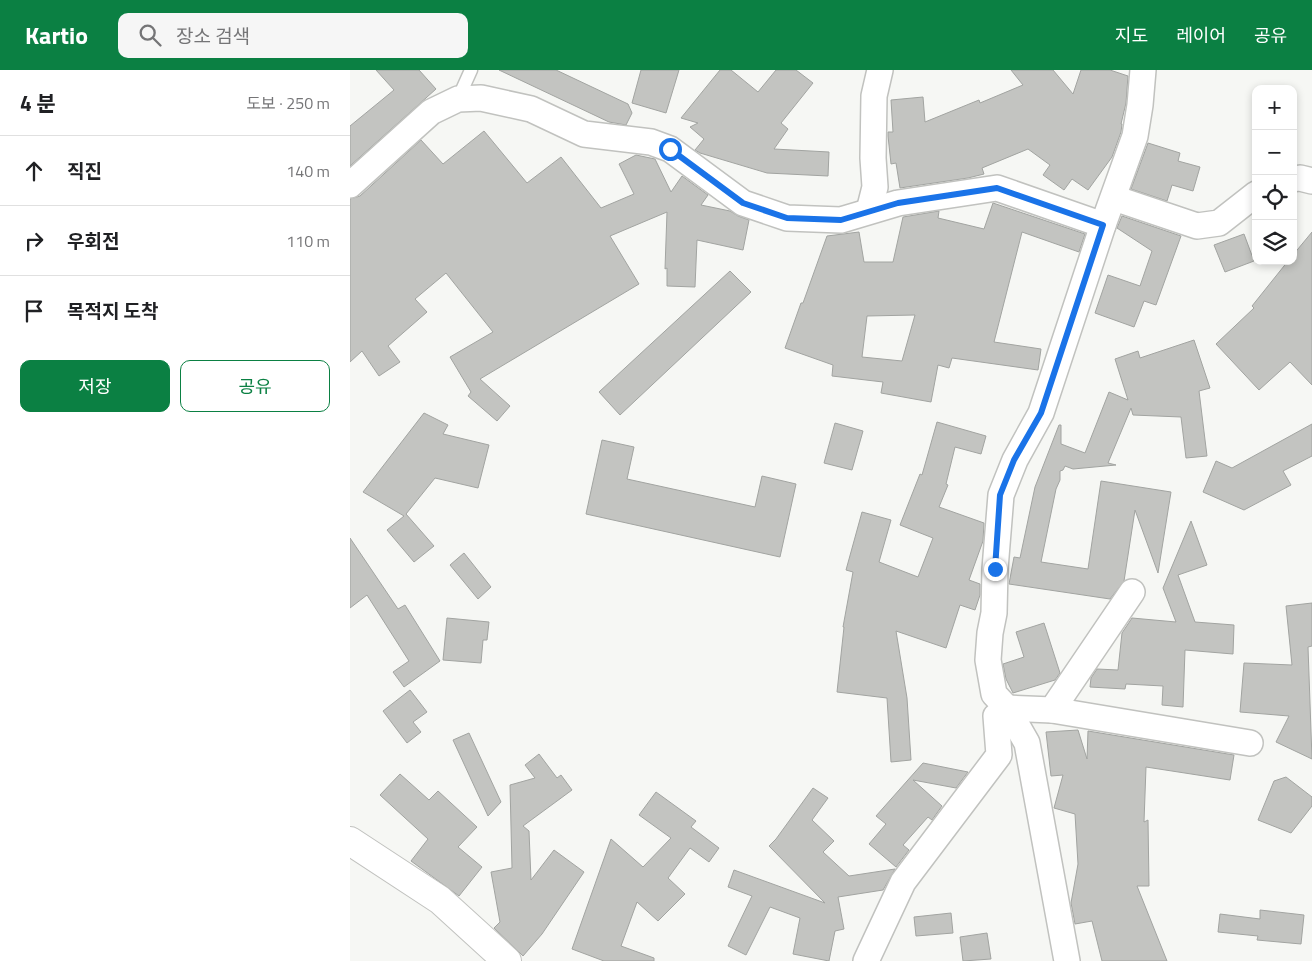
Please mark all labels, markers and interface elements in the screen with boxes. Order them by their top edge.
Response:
search box [118,13,468,58]
text: Kartio [25,17,88,53]
icon: search [136,21,164,49]
text: 장소 검색 [176,21,250,50]
text: 지도 [1115,22,1148,49]
text: 레이어 [1176,22,1226,49]
text: 공유 [1254,22,1287,49]
map controls [1252,85,1297,265]
button: + [1252,85,1297,130]
text: 4 분 [20,87,56,119]
text: 도보 · 250 m [246,91,330,115]
button: − [1252,130,1297,175]
route start [659,138,682,161]
text: 직진 [67,156,102,185]
icon: ahead [20,157,48,185]
text: 140 m [286,159,330,183]
button: locate [1252,175,1297,220]
button: layers [1252,220,1297,265]
text: 우회전 [67,226,119,255]
icon: right [20,227,48,255]
text: 110 m [286,229,330,253]
text: 목적지 도착 [67,296,159,325]
icon: arrive [20,297,48,325]
button: 저장 [20,360,170,412]
button: 공유 [180,360,330,412]
route end [984,558,1007,581]

